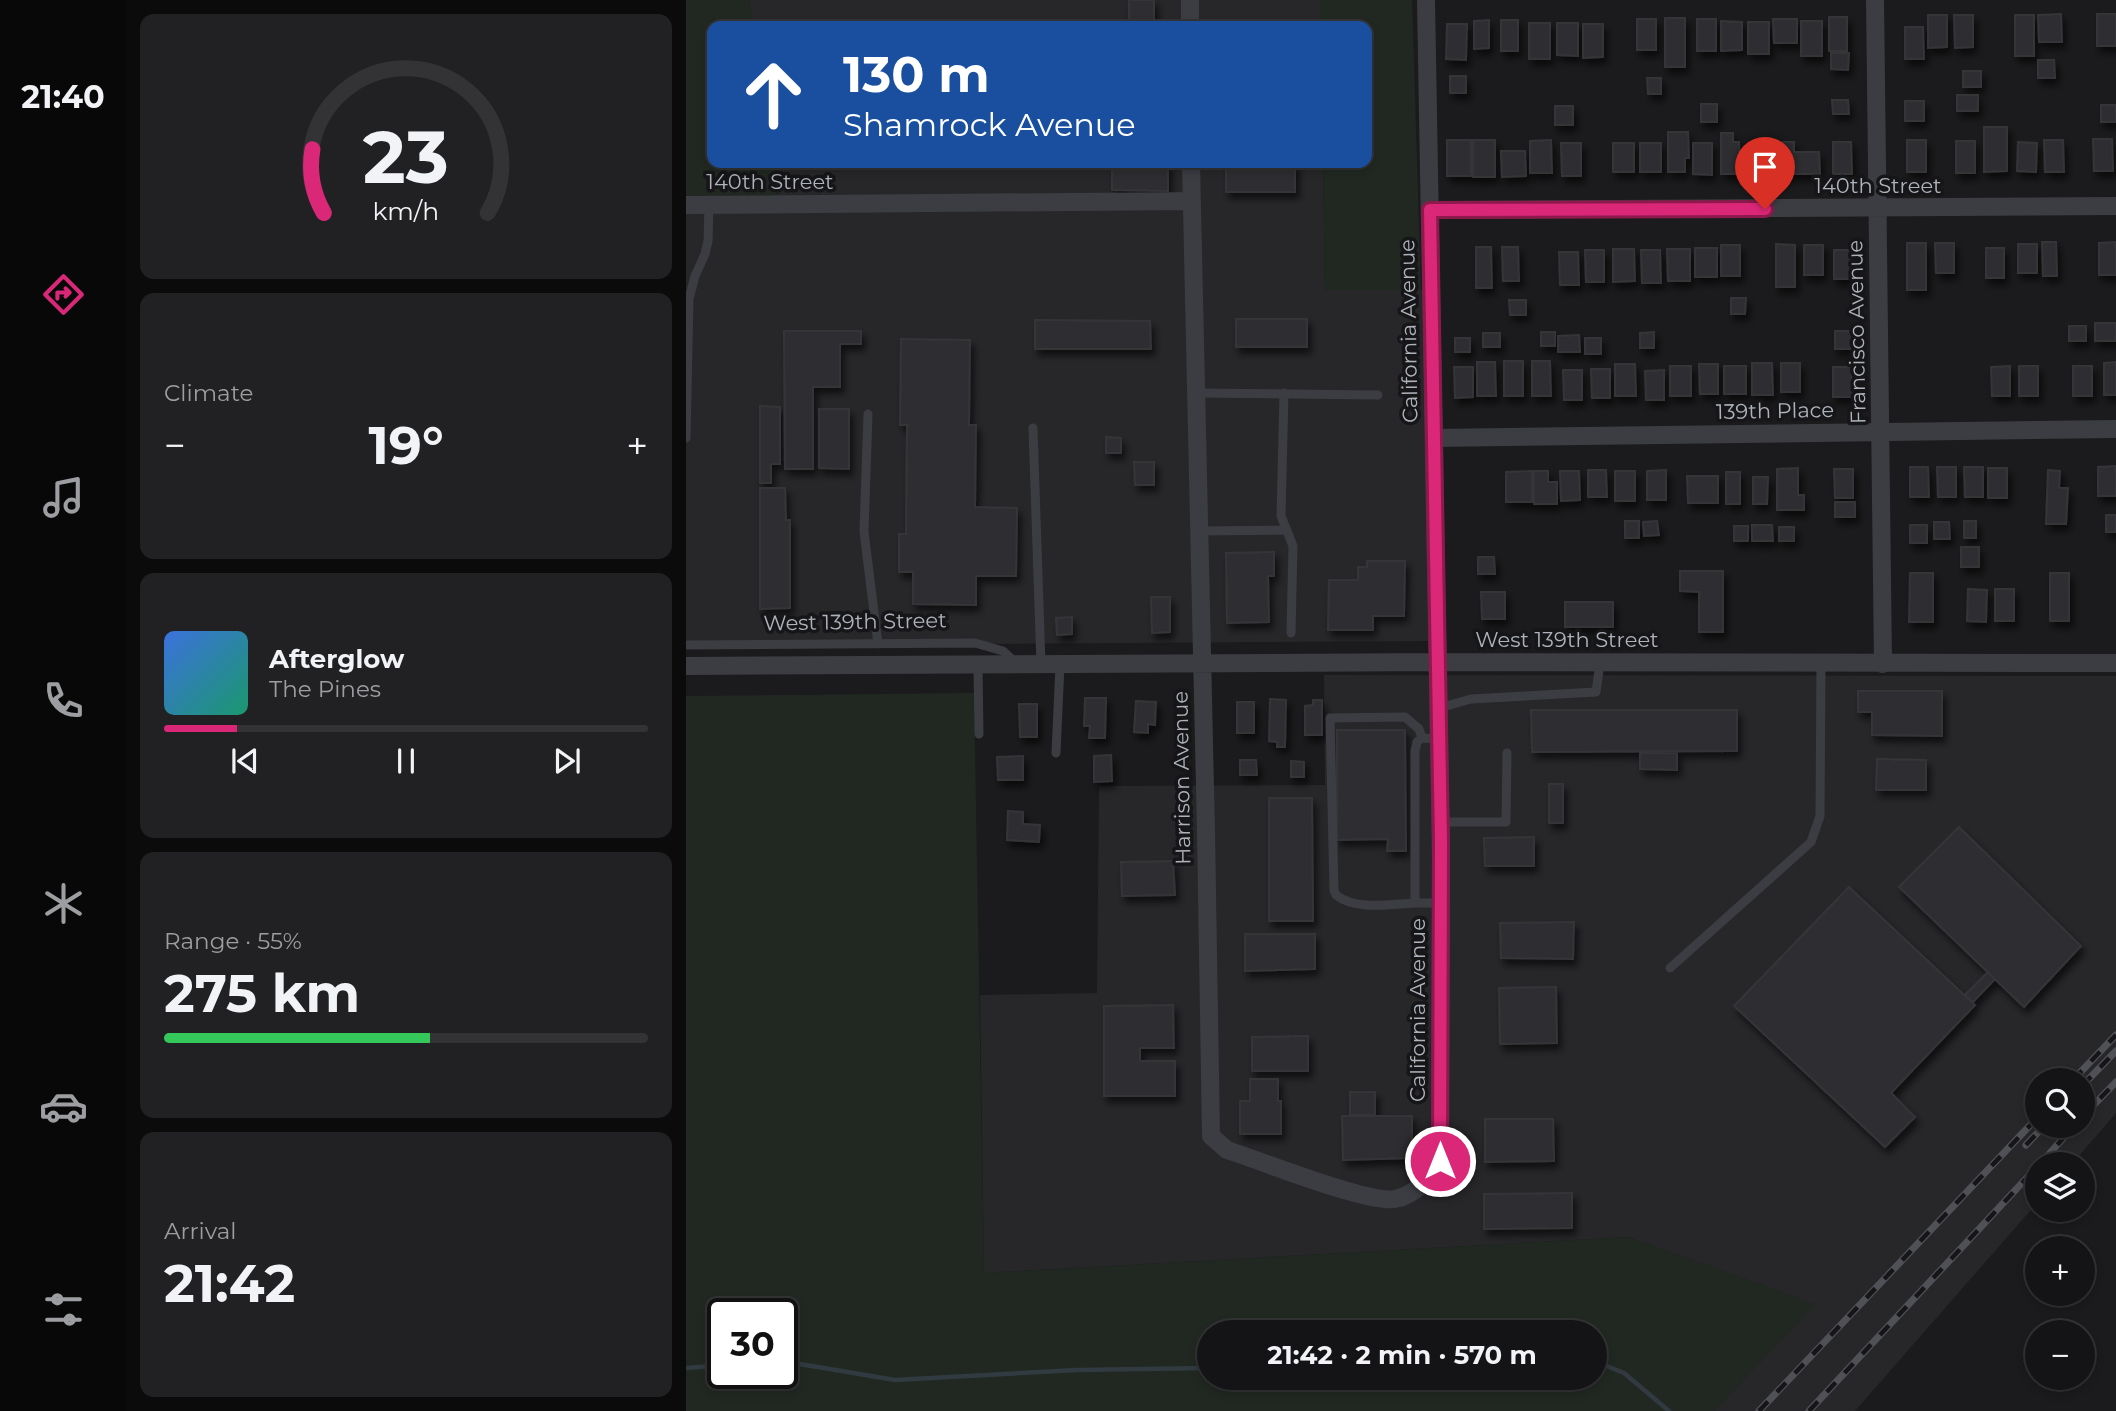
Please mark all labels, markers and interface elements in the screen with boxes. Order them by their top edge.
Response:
text: 130 m [843,45,990,104]
icon: ahead [728,49,819,140]
text: 21:40 [21,77,105,116]
text: Shamrock Avenue [843,105,1136,144]
text: 23 [363,113,449,201]
pin [1735,137,1795,209]
icon: arrive [1746,148,1784,186]
street label: 140th Street [706,169,834,194]
street label: 140th Street [1814,173,1942,198]
text: km/h [373,196,439,226]
street label: California Avenue [1394,239,1423,423]
street label: Francisco Avenue [1842,240,1871,424]
icon: directions [39,270,88,319]
text: Climate [164,379,253,407]
street label: 139th Place [1716,397,1834,424]
text: 19° [368,414,444,477]
text: − [164,422,186,469]
text: + [626,422,648,469]
icon: music [39,473,88,522]
street label: West 139th Street [763,607,947,636]
street label: West 139th Street [1475,627,1659,652]
text: Afterglow [269,643,404,675]
text: The Pines [269,675,381,703]
icon: phone [39,676,88,725]
street label: Harrison Avenue [1167,691,1196,865]
icon: previous [226,742,264,780]
icon: pause [387,742,425,780]
icon: next [548,742,586,780]
icon: climate [39,879,88,928]
street label: California Avenue [1405,918,1430,1102]
text: Range · 55% [164,927,302,955]
text: 275 km [164,962,360,1025]
map controls [2025,1068,2095,1390]
button: search [2025,1068,2095,1138]
icon: car [39,1082,88,1131]
position arrow [1403,1124,1477,1198]
button: layers [2025,1152,2095,1222]
text: Arrival [164,1217,237,1245]
button: + [2025,1236,2095,1306]
text: 21:42 [164,1252,295,1315]
icon: filters [39,1285,88,1334]
speed limit sign: 30 [707,1298,798,1389]
button: − [2025,1320,2095,1390]
text: 21:42 · 2 min · 570 m [1267,1339,1537,1371]

